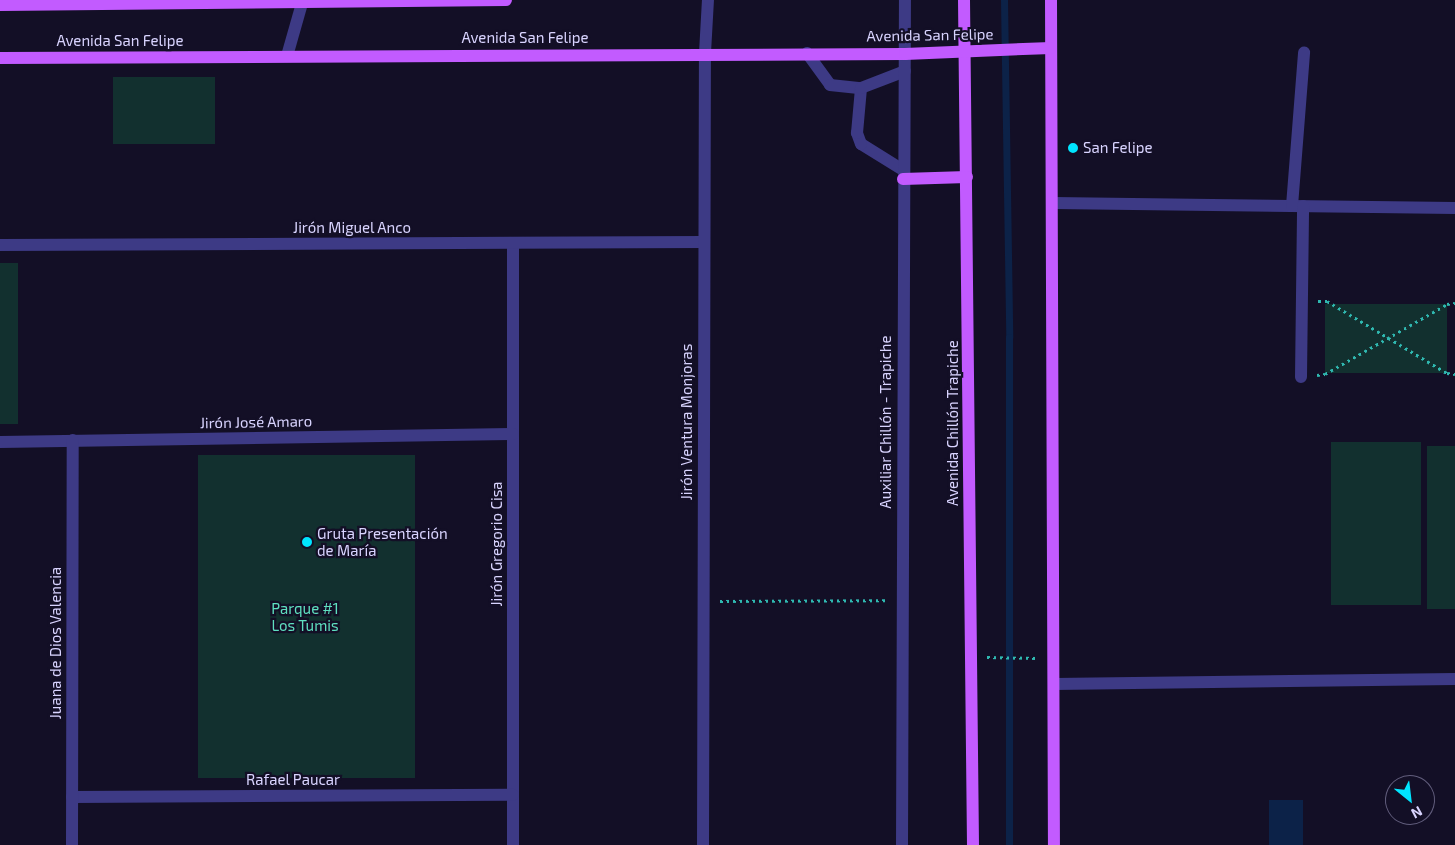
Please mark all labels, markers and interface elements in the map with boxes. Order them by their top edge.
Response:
street label: Avenida San Felipe [866,25,994,45]
street label: Avenida San Felipe [461,29,589,47]
street label: Avenida San Felipe [56,32,184,50]
place label: San Felipe [1083,139,1153,157]
marker: San Felipe [1067,142,1079,154]
street label: Jirón Miguel Anco [293,219,411,237]
street label: Auxiliar Chillón - Trapiche [877,335,895,509]
street label: Avenida Chillón Trapiche [944,340,962,506]
street label: Jirón Ventura Monjoras [678,344,696,500]
street label: Jirón José Amaro [199,412,313,432]
street label: Jirón Gregorio Cisa [488,481,506,607]
place label: Gruta Presentación de María [317,524,448,559]
marker: Gruta Presentación de María [301,536,313,548]
street label: Juana de Dios Valencia [47,567,65,719]
park label: Parque #1 Los Tumis [271,599,339,634]
street label: Rafael Paucar [246,771,340,789]
north arrow [1385,775,1435,825]
text: N [1408,803,1426,823]

